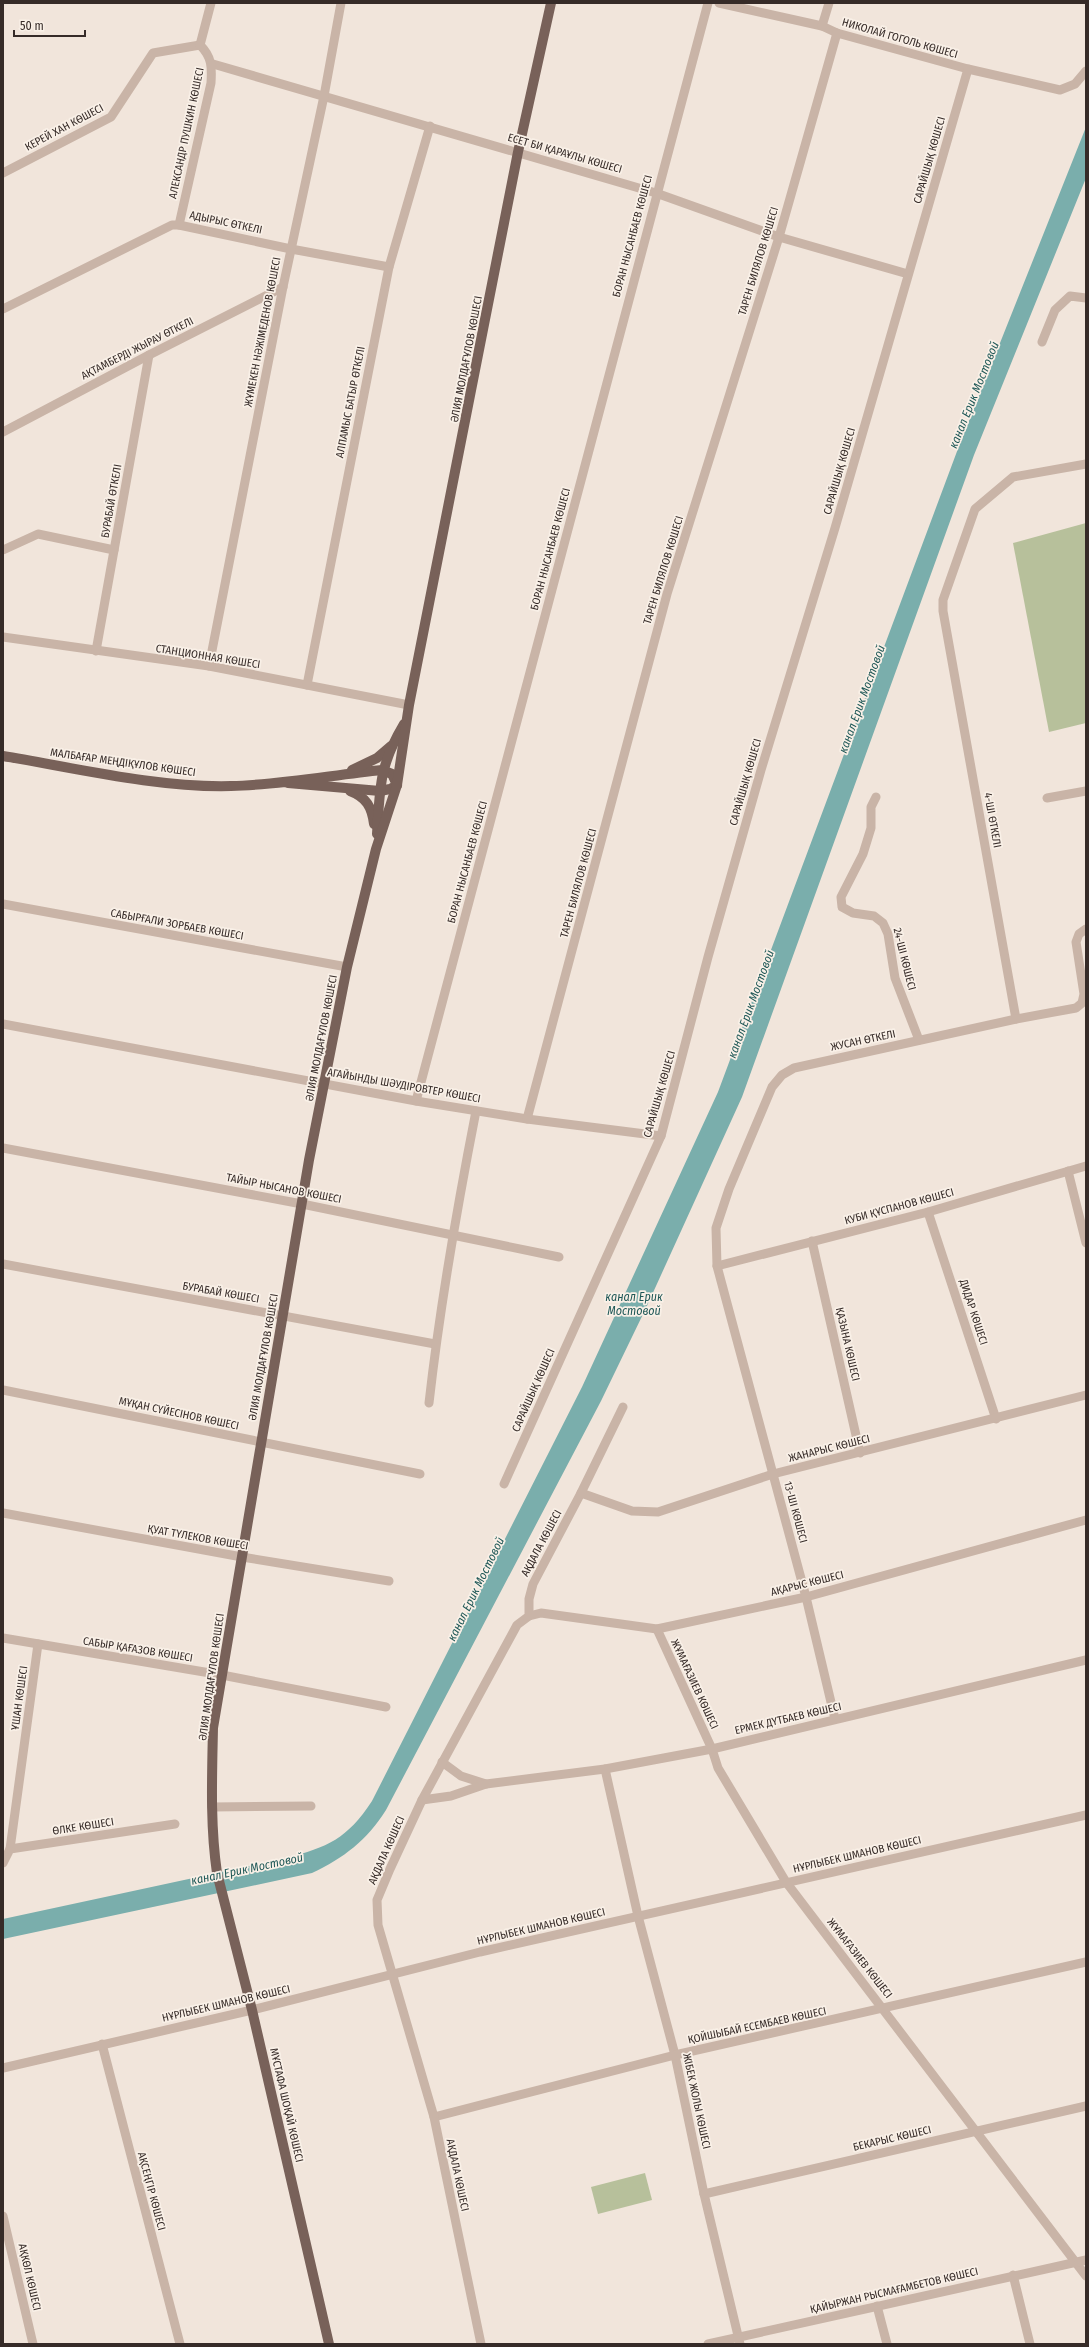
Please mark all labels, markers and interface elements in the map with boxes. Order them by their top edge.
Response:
scale bar [14,12,85,38]
street label: НИКОЛАЙ ГОГОЛЬ КӨШЕСІ [841,16,959,61]
text: 50 m [20,19,44,33]
street label: АЛЕКСАНДР ПУШКИН КӨШЕСІ [166,66,207,200]
street label: КЕРЕЙ ХАН КӨШЕСІ [23,101,106,154]
street label: САРАЙШЫҚ КӨШЕСІ [911,115,948,205]
street label: ЕСЕТ БИ ҚАРАҰЛЫ КӨШЕСІ [506,131,623,176]
street label: БОРАН НЫСАНБАЕВ КӨШЕСІ [610,174,655,299]
street label: ТАРЕН БИЛЯЛОВ КӨШЕСІ [736,205,781,317]
street label: АДЫРЫС ӨТКЕЛІ [188,208,264,237]
street label: ЖҰМЕКЕН НӘЖІМЕДЕНОВ КӨШЕСІ [242,256,283,408]
street label: ӘЛИЯ МОЛДАҒҰЛОВ КӨШЕСІ [448,295,485,423]
street label: АҚТАМБЕРДІ ЖЫРАУ ӨТКЕЛІ [79,314,196,382]
water label: канал Ерик Мостовой [946,340,1002,450]
street label: АЛПАМЫС БАТЫР ӨТКЕЛІ [333,345,368,459]
street label: САРАЙШЫҚ КӨШЕСІ [821,426,858,516]
street label: БУРАБАЙ ӨТКЕЛІ [99,463,124,539]
street label: БОРАН НЫСАНБАЕВ КӨШЕСІ [528,487,573,612]
street label: ТАРЕН БИЛЯЛОВ КӨШЕСІ [641,514,686,626]
street label: СТАНЦИОННАЯ КӨШЕСІ [155,642,261,671]
water label: канал Ерик Мостовой [836,643,888,755]
street label: САРАЙШЫҚ КӨШЕСІ [727,737,764,827]
street label: МАЛБАҒАР МЕҢДІҚҰЛОВ КӨШЕСІ [49,746,196,779]
street label: 4-ШI ӨТКЕЛI [981,791,1004,849]
street label: БОРАН НЫСАНБАЕВ КӨШЕСІ [445,800,490,925]
street label: ТАРЕН БИЛЯЛОВ КӨШЕСІ [558,827,599,939]
street label: САБЫРҒАЛИ ЗОРБАЕВ КӨШЕСІ [109,906,244,943]
street label: 24-ШІ КӨШЕСI [890,927,919,992]
water label: канал Ерик Мостовой [725,948,777,1060]
street label: ӘЛИЯ МОЛДАҒҰЛОВ КӨШЕСІ [303,974,340,1102]
street label: ЖУСАН ӨТКЕЛІ [829,1027,897,1054]
street label: САРАЙШЫҚ КӨШЕСІ [641,1049,678,1139]
street label: АГАЙЫНДЫ ШӘУДІРОВТЕР КӨШЕСI [326,1066,482,1105]
street label: ТАЙЫР НЫСАНОВ КӨШЕСI [225,1171,343,1206]
street label: КУБИ ҚҰСПАНОВ КӨШЕСI [843,1186,955,1227]
street label: ДИДАР КӨШЕСІ [956,1277,990,1347]
street label: БУРАБАЙ КӨШЕСI [182,1279,260,1306]
water label: канал Ерик Мостовой [605,1290,663,1318]
street label: ӘЛИЯ МОЛДАҒҰЛОВ КӨШЕСІ [246,1293,281,1421]
street label: ҚАЗЫНА КӨШЕСІ [833,1306,862,1382]
street label: САРАЙШЫҚ КӨШЕСІ [509,1347,558,1434]
street label: МҰҚАН СҮЙЕСІНОВ КӨШЕСІ [118,1394,240,1433]
street label: ЖАНАРЫС КӨШЕСІ [787,1432,871,1465]
street label: 13-ШІ КӨШЕСI [781,1480,810,1544]
street label: АҚДАЛА КӨШЕСІ [518,1508,564,1579]
street label: ҚУАТ ТҮЛЕКОВ КӨШЕСІ [146,1522,249,1553]
water label: канал Ерик Мостовой [445,1535,507,1643]
street label: АҚАРЫС КӨШЕСI [769,1568,845,1599]
street label: ӘЛИЯ МОЛДАҒҰЛОВ КӨШЕСІ [196,1613,227,1742]
street label: САБЫР ҚАҒАЗОВ КӨШЕСІ [82,1634,194,1665]
street label: ЖҰМАҒАЗИЕВ КӨШЕСІ [668,1637,721,1731]
street label: ҰШАН КӨШЕСІ [9,1665,30,1731]
street label: ЕРМЕК ДҮТБАЕВ КӨШЕСI [734,1700,843,1737]
street label: АҚДАЛА КӨШЕСІ [366,1814,407,1886]
street label: ӨЛКЕ КӨШЕСІ [51,1815,115,1838]
street label: НҰРЛЫБЕК ШМАНОВ КӨШЕСІ [792,1833,923,1876]
water label: канал Ерик Мостовой [190,1850,304,1888]
street label: НҰРЛЫБЕК ШМАНОВ КӨШЕСІ [476,1905,607,1948]
street label: ЖҰМАҒАЗИЕВ КӨШЕСІ [824,1916,895,2001]
street label: НҰРЛЫБЕК ШМАНОВ КӨШЕСІ [161,1982,292,2025]
street label: ҚОЙШЫБАЙ ЕСЕМБАЕВ КӨШЕСІ [687,2004,828,2047]
street label: МҰСТАФА ШОҚАЙ КӨШЕСI [267,2047,306,2164]
street label: ЖІБЕК ЖОЛЫ КӨШЕСІ [680,2052,713,2150]
street label: БЕКАРЫС КӨШЕСІ [852,2123,932,2154]
street label: АҚДАЛА КӨШЕСІ [444,2138,472,2212]
street label: АҚСЕҢГІР КӨШЕСІ [135,2151,168,2232]
street label: АҚКӨЛ КӨШЕСІ [15,2242,44,2312]
street label: ҚАЙЫРЖАН РЫСМАҒАМБЕТОВ КӨШЕСІ [809,2265,979,2316]

